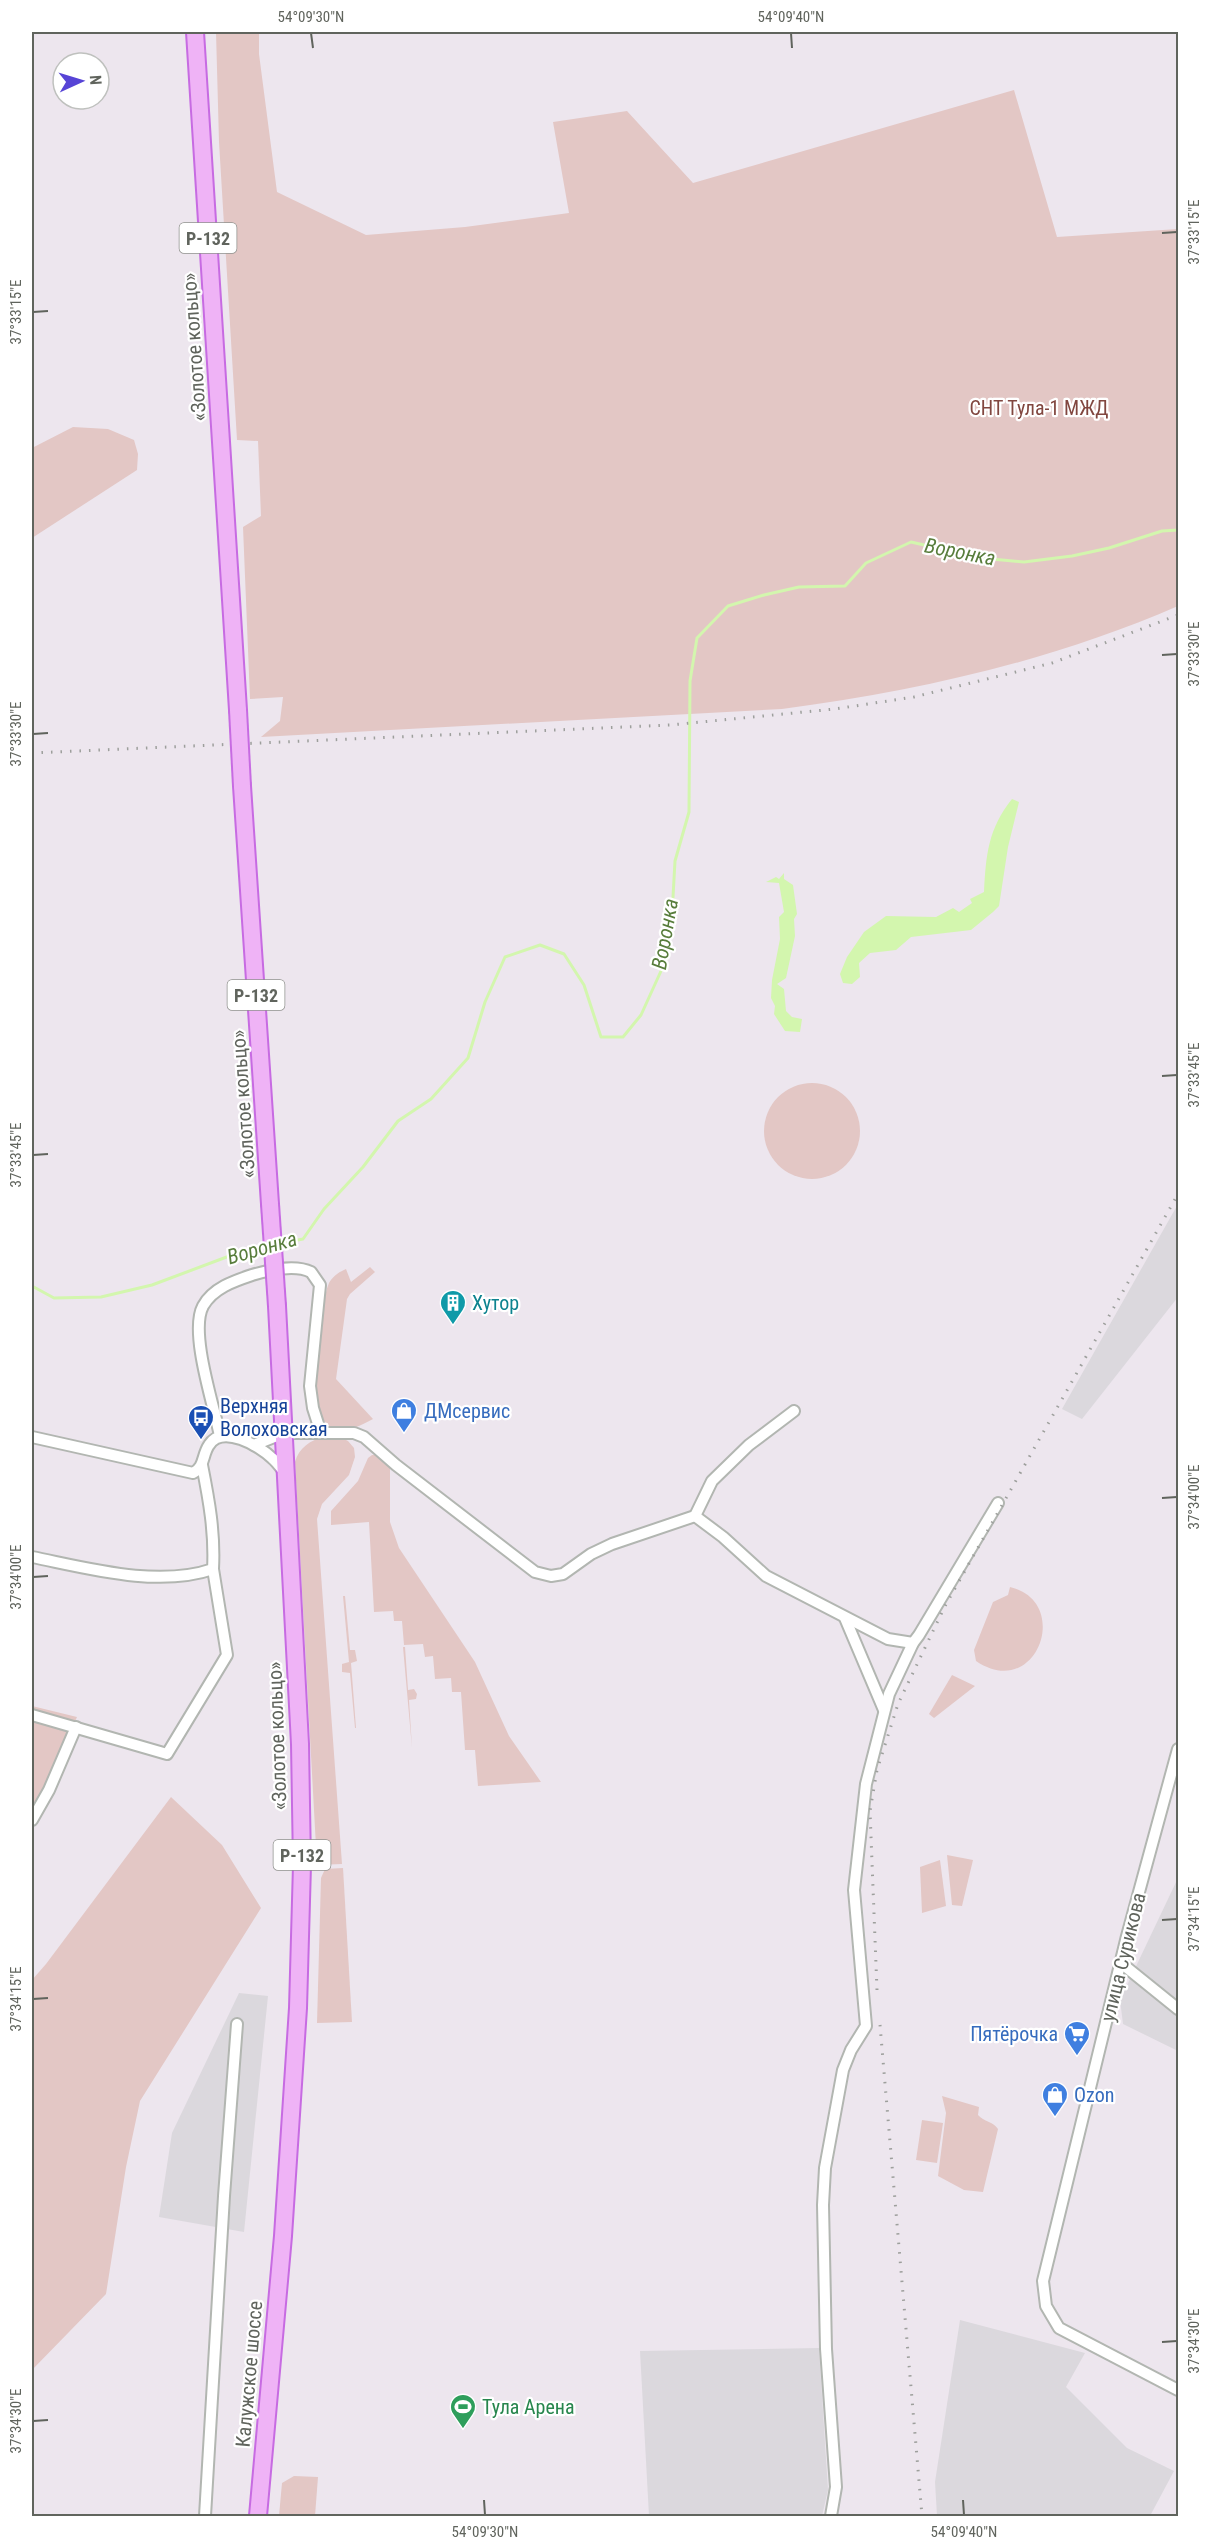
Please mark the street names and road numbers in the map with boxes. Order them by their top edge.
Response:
road number: Р-132 [180,223,236,253]
street label: «Золотое кольцо» [177,272,211,422]
road number: Р-132 [228,980,284,1010]
street label: «Золотое кольцо» [226,1029,260,1179]
street label: «Золотое кольцо» [262,1661,292,1811]
road number: Р-132 [274,1840,330,1870]
street label: улица Сурикова [1095,1890,1151,2024]
street label: Калужское шоссе [231,2300,267,2448]

